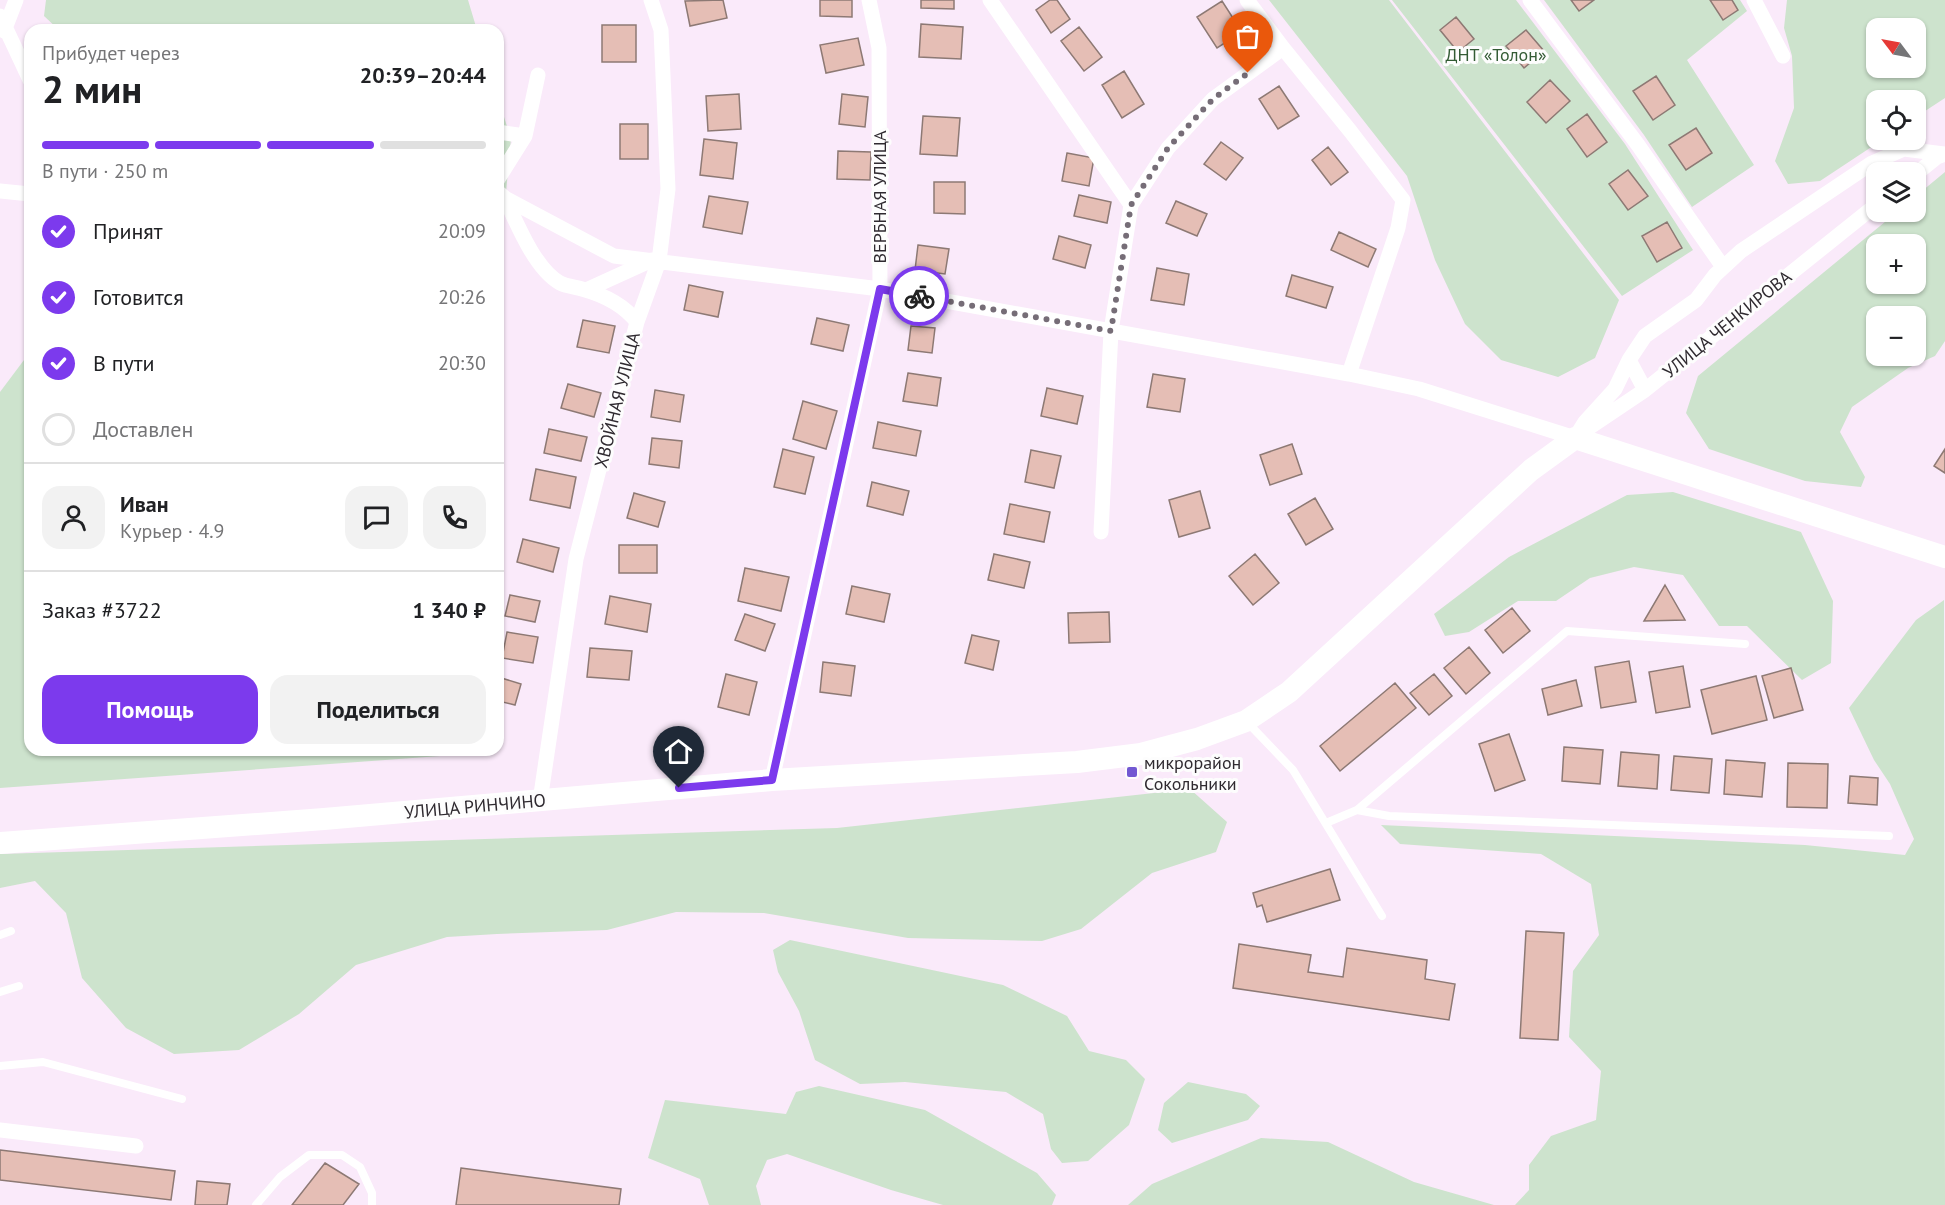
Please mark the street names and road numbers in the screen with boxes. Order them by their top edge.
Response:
street label: ВЕРБНАЯ УЛИЦА [868,130,891,264]
street label: УЛИЦА ЧЕНКИРОВА [1658,265,1796,383]
street label: ХВОЙНАЯ УЛИЦА [589,329,645,470]
street label: УЛИЦА РИНЧИНО [403,788,547,824]

